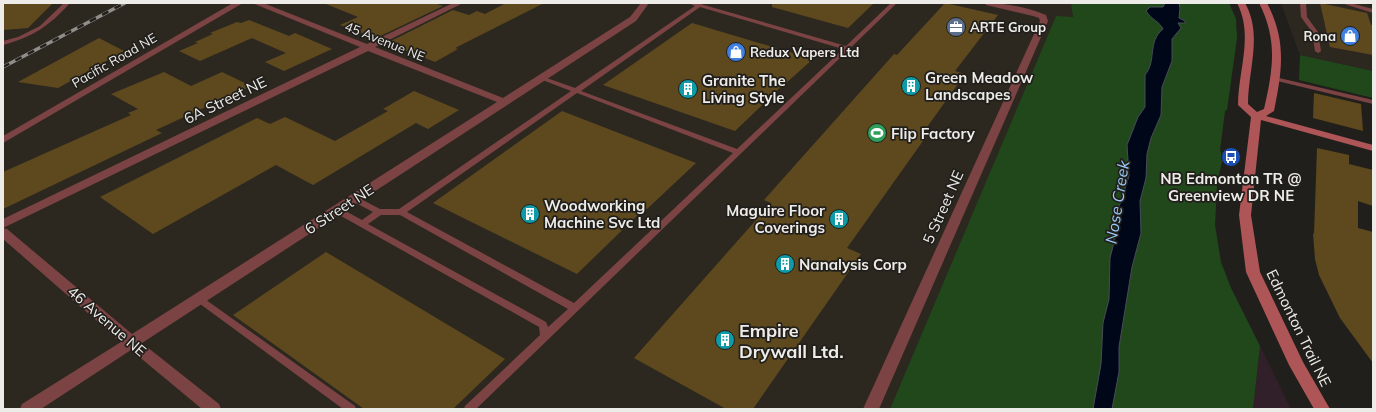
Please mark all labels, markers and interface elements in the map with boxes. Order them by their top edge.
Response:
office icon: ARTE Group [945,16,967,38]
street label: 45 Avenue NE [343,18,427,64]
place label: ARTE Group [970,19,1046,35]
shop icon: Rona [1339,25,1361,47]
place label: Rona [1303,28,1336,44]
street label: Pacific Road NE [69,29,159,91]
shop icon: Redux Vapers Ltd [725,41,747,63]
place label: Redux Vapers Ltd [750,44,859,60]
place label: Green Meadow Landscapes [925,68,1034,104]
place label: Granite The Living Style [702,71,786,107]
street label: 6A Street NE [181,72,269,128]
building icon: Green Meadow Landscapes [900,75,922,97]
building icon: Granite The Living Style [677,78,699,100]
sports icon: Flip Factory [866,122,888,144]
place label: Flip Factory [891,124,976,143]
bus stop icon: NB Edmonton TR @ Greenview DR NE [1220,146,1242,168]
water label: Nose Creek [1101,158,1134,245]
street label: 5 Street NE [918,167,968,247]
place label: NB Edmonton TR @ Greenview DR NE [1160,169,1302,205]
street label: 6 Street NE [301,180,377,238]
place label: Woodworking Machine Svc Ltd [544,196,660,232]
place label: Maguire Floor Coverings [726,201,825,237]
building icon: Woodworking Machine Svc Ltd [519,203,541,225]
building icon: Maguire Floor Coverings [828,208,850,230]
building icon: Nanalysis Corp [774,253,796,275]
place label: Nanalysis Corp [799,255,907,274]
street label: Edmonton Trail NE [1262,266,1336,390]
street label: 46 Avenue NE [64,282,150,360]
place label: Empire Drywall Ltd. [739,319,844,363]
building icon: Empire Drywall Ltd. [714,329,736,351]

